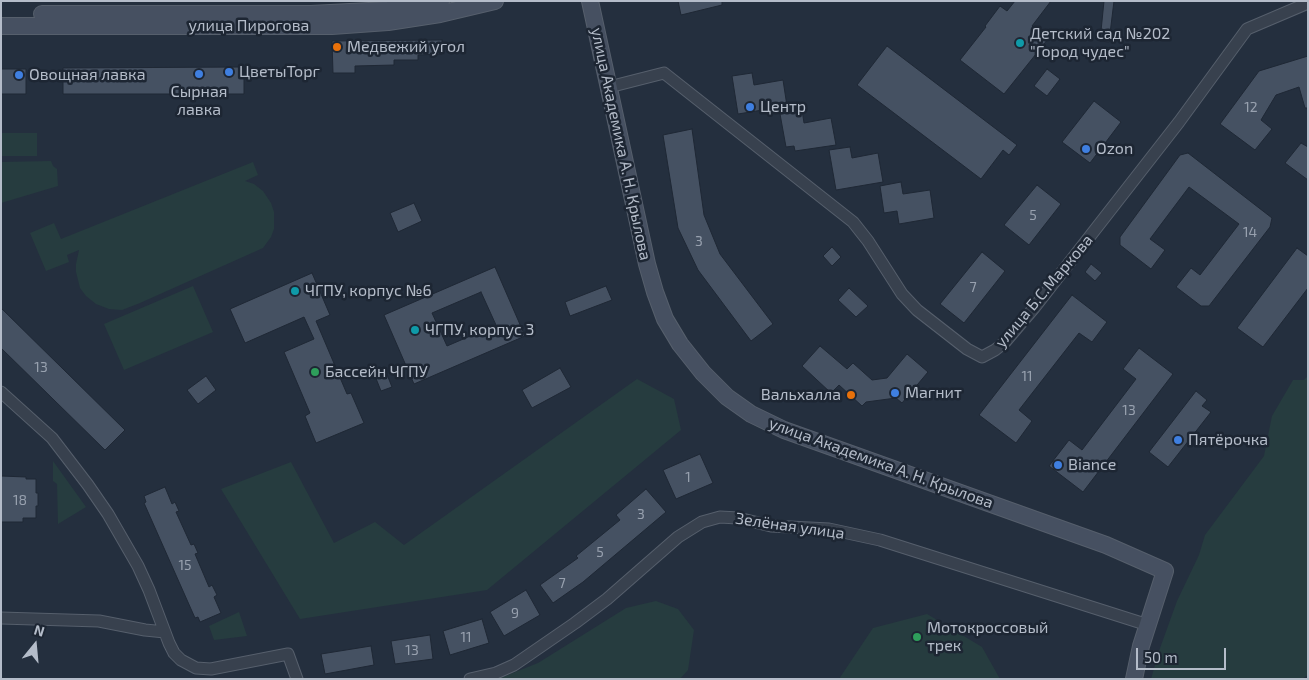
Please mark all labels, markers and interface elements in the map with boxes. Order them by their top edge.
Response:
street label: улица Пирогова [189,16,309,36]
place label: Детский сад №202 "Город чудес" [1030,24,1170,62]
street label: улица Академика А. Н. Крылова [587,26,655,262]
place label: Медвежий угол [347,37,465,57]
marker: Детский сад №202 "Город чудес" [1014,37,1026,49]
marker: Медвежий угол [331,41,343,53]
place label: ЦветыТорг [239,62,320,82]
place label: Овощная лавка [29,65,145,85]
marker: ЦветыТорг [223,66,235,78]
marker: Сырная лавка [193,68,205,80]
marker: Овощная лавка [13,69,25,81]
place label: Сырная лавка [171,82,227,120]
place label: Центр [760,97,806,117]
house number: 12 [1244,99,1258,115]
marker: Центр [744,101,756,113]
place label: Ozon [1096,139,1133,159]
marker: Ozon [1080,143,1092,155]
house number: 5 [1029,207,1037,223]
house number: 14 [1243,224,1257,240]
street label: улица Б.С.Маркова [991,231,1097,351]
house number: 3 [695,233,703,249]
house number: 7 [969,279,977,295]
place label: ЧГПУ, корпус №6 [305,281,432,301]
marker: ЧГПУ, корпус №6 [289,285,301,297]
place label: ЧГПУ, корпус 3 [425,320,534,340]
marker: ЧГПУ, корпус 3 [409,324,421,336]
house number: 13 [34,359,48,375]
place label: Бассейн ЧГПУ [325,362,428,382]
marker: Бассейн ЧГПУ [309,366,321,378]
house number: 11 [1021,368,1033,384]
place label: Магнит [905,383,962,403]
place label: Вальхалла [761,385,841,405]
marker: Магнит [889,387,901,399]
marker: Вальхалла [845,389,857,401]
house number: 13 [1122,402,1136,418]
street label: улица Академика А. Н. Крылова [766,413,996,513]
place label: Пятёрочка [1188,430,1268,450]
marker: Пятёрочка [1172,434,1184,446]
place label: Biance [1068,455,1116,475]
marker: Biance [1052,459,1064,471]
house number: 1 [685,469,691,485]
house number: 18 [13,492,27,508]
house number: 3 [637,506,645,522]
street label: Зелёная улица [734,509,846,543]
house number: 5 [596,544,604,560]
house number: 15 [178,557,192,573]
house number: 7 [558,575,566,591]
house number: 9 [511,605,519,621]
place label: Мотокроссовый трек [927,618,1048,656]
north arrow [10,620,60,670]
text: N [32,621,47,640]
house number: 11 [460,629,472,645]
marker: Мотокроссовый трек [911,631,923,643]
scale bar [1139,638,1229,670]
house number: 13 [405,642,419,658]
text: 50 m [1144,648,1178,666]

